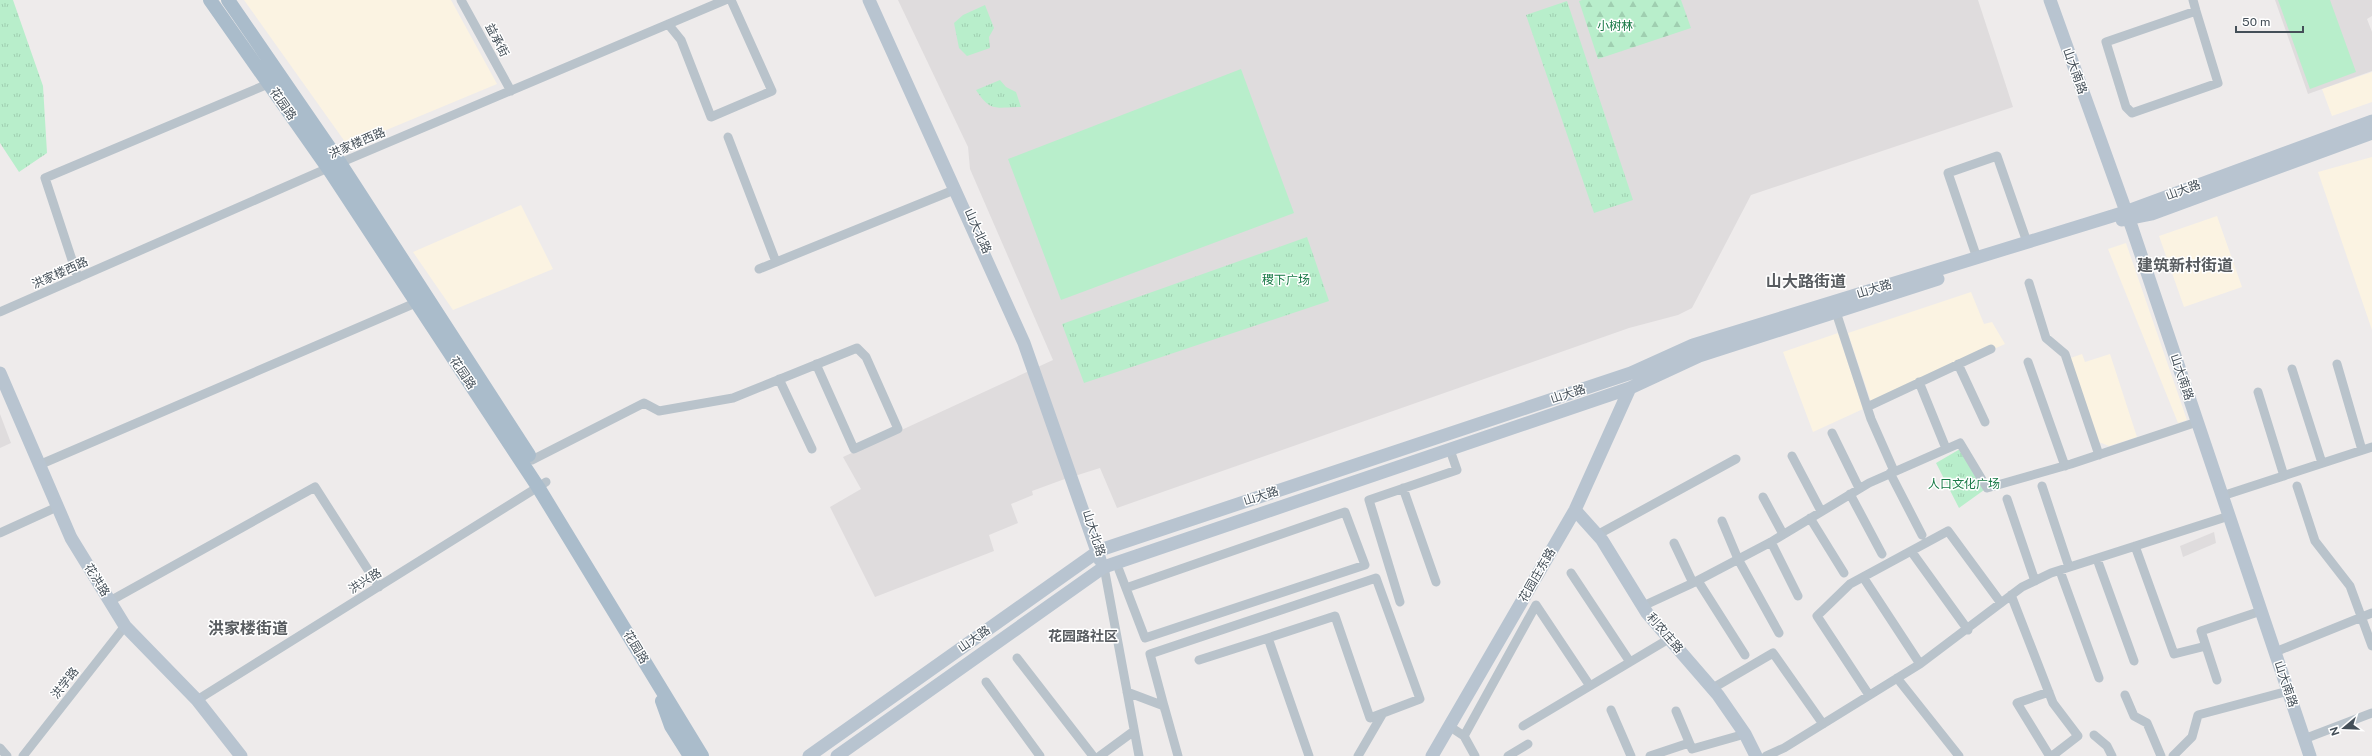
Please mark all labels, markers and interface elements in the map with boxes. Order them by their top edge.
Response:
scale bar [2236,8,2303,34]
text: 50 m [2242,15,2270,29]
park label: 小树林 [1597,19,1633,33]
street label: 益承街 [482,21,512,59]
street label: 山大南路 [2060,46,2090,96]
street label: 花园路 [267,85,299,123]
street label: 洪家楼西路 [327,125,387,161]
street label: 山大路 [2164,177,2202,203]
street label: 山大北路 [962,206,994,256]
street label: 洪家楼西路 [30,254,90,292]
district label: 建筑新村街道 [2137,256,2233,275]
district label: 山大路街道 [1766,272,1846,291]
park label: 稷下广场 [1262,273,1310,287]
street label: 山大路 [1855,277,1893,301]
street label: 山大南路 [2168,352,2196,402]
street label: 花园路 [447,354,479,392]
street label: 山大路 [1549,382,1587,406]
park label: 人口文化广场 [1928,477,2000,491]
street label: 山大路 [1242,484,1280,508]
street label: 山大北路 [1080,508,1108,558]
street label: 花园庄东路 [1516,546,1558,604]
street label: 花洪路 [82,561,112,599]
street label: 洪兴路 [346,566,384,596]
street label: 利农庄路 [1644,610,1686,656]
district label: 洪家楼街道 [208,619,288,638]
street label: 山大路 [955,623,993,655]
street label: 花园路 [621,628,651,666]
district label: 花园路社区 [1048,628,1118,644]
street label: 山大南路 [2272,659,2300,709]
street label: 洪学路 [48,665,82,701]
north arrow [2324,708,2364,748]
text: N [2327,725,2342,737]

